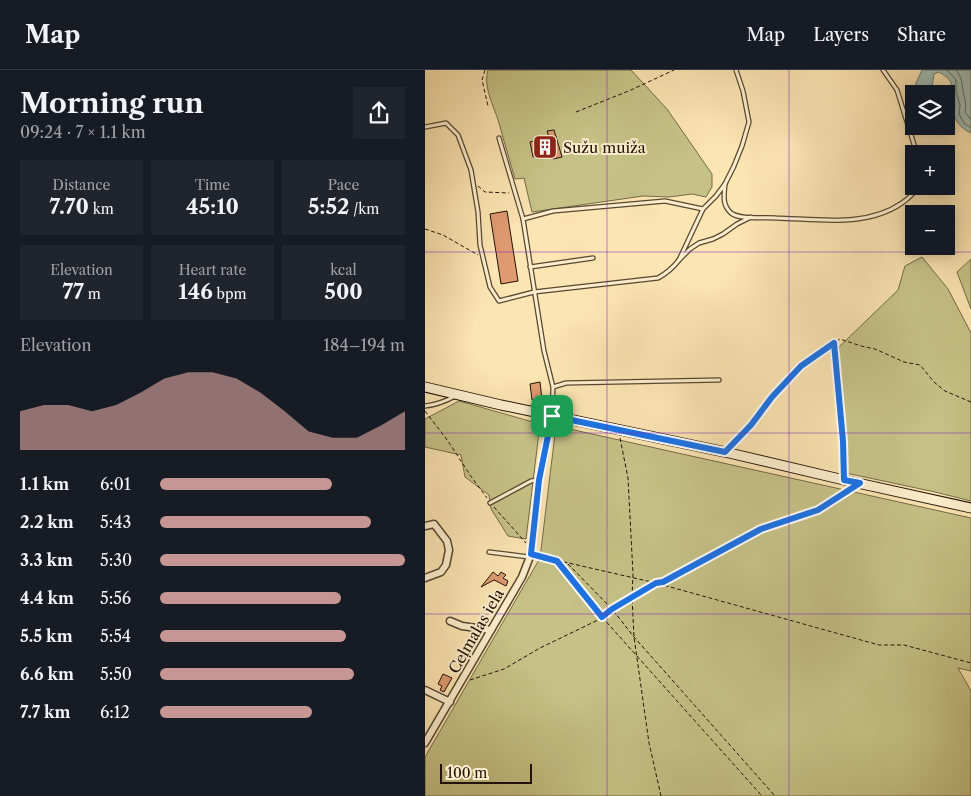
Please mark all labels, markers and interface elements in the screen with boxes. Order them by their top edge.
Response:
text: Map [25,20,80,49]
text: Map [747,24,785,46]
text: Layers [813,24,869,46]
text: Share [897,24,946,46]
map controls [905,85,955,255]
button: layers [905,85,955,135]
text: Morning run [20,86,204,120]
button: share [353,87,405,139]
text: 09:24 · 7 × 1.1 km [20,122,146,142]
building icon: Sužu muiža [532,134,558,160]
place label: Sužu muiža [563,138,646,157]
button: + [905,145,955,195]
text: Distance [53,176,110,194]
text: Time [195,176,230,194]
text: Pace [328,176,359,194]
text: 7.70 [49,194,89,219]
text: 45:10 [186,194,239,219]
text: 5:52 [308,194,349,219]
text: km [89,200,114,218]
text: /km [349,200,379,218]
button: − [905,205,955,255]
text: Elevation [50,261,113,279]
text: Heart rate [179,261,246,279]
text: kcal [330,261,357,279]
text: 77 [62,279,84,304]
text: 146 [178,279,213,304]
text: 500 [324,279,363,304]
text: m [84,285,101,303]
text: bpm [213,285,247,303]
text: Elevation [20,335,91,355]
text: 184–194 m [323,335,405,355]
pin [531,395,573,437]
icon: arrive [538,402,566,430]
text: 1.1 km [20,474,69,494]
text: 6:01 [100,474,131,494]
text: 2.2 km [20,512,74,532]
text: 5:43 [100,512,131,532]
text: 3.3 km [20,550,73,570]
text: 5:30 [100,550,132,570]
street label: Ceļmalas iela [444,585,508,677]
text: 4.4 km [20,588,74,608]
text: 5:56 [100,588,131,608]
text: 5.5 km [20,626,73,646]
text: 5:54 [100,626,131,646]
text: 6.6 km [20,664,74,684]
text: 5:50 [100,664,132,684]
text: 7.7 km [20,702,71,722]
text: 6:12 [100,702,130,722]
scale bar [440,761,533,784]
text: 100 m [447,764,487,782]

